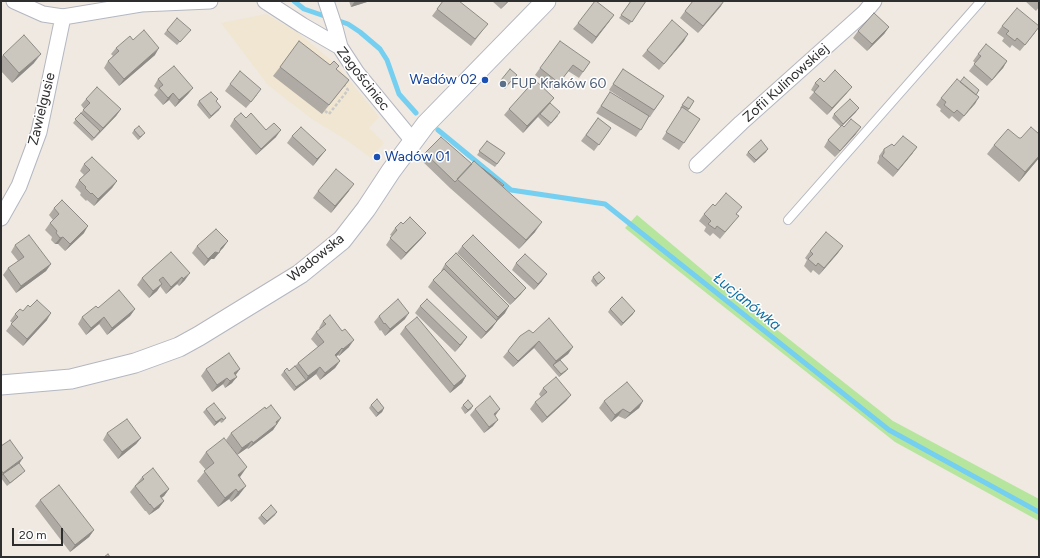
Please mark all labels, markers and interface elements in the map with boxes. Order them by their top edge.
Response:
street label: Zofii Kulinowskiej [740,40,832,126]
street label: Zagościniec [333,44,393,114]
street label: Zawielgusie [25,71,59,147]
place label: Wadów 02 [410,72,477,88]
marker: Wadów 02 [480,75,490,85]
place label: FUP Kraków 60 [511,76,606,92]
marker: FUP Kraków 60 [498,79,508,89]
place label: Wadów 01 [385,149,450,165]
marker: Wadów 01 [372,152,382,162]
street label: Wadowska [285,230,347,286]
water label: Łucjanówka [710,269,784,335]
scale bar [14,520,65,546]
text: 20 m [19,528,47,542]

